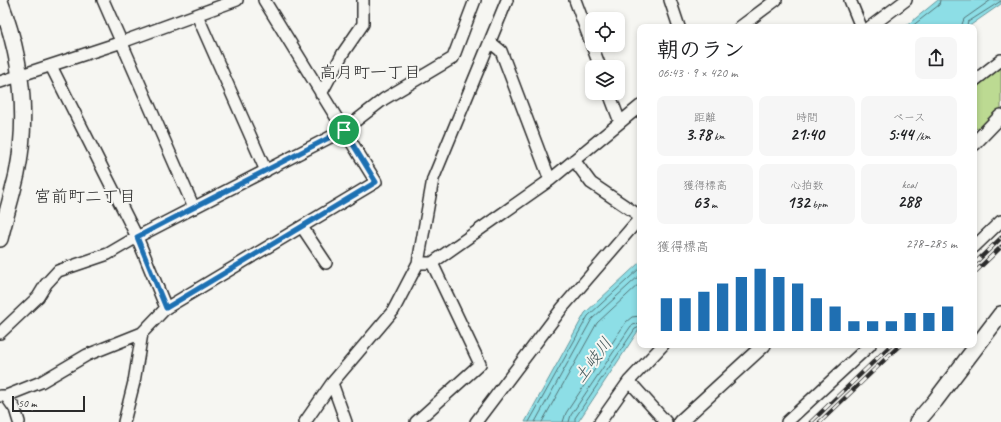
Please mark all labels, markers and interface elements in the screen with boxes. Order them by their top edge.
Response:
map controls [585,12,625,100]
button: locate [585,12,625,52]
text: 朝のラン [657,36,745,64]
button: share [915,37,957,79]
button: layers [585,60,625,100]
district label: 高月町一丁目 [319,62,421,83]
text: 06:43 · 9 × 420 m [657,65,738,81]
text: 距離 [694,110,716,124]
text: 時間 [796,110,818,124]
text: ペース [893,110,925,124]
pin [327,113,361,147]
icon: arrive [333,119,355,141]
text: 3.78 [685,124,711,145]
text: 21:40 [790,124,824,145]
text: 5:44 [887,124,914,145]
text: km [711,129,725,143]
text: /km [914,129,931,143]
text: kcal [902,177,916,191]
text: 獲得標高 [683,178,727,192]
text: 心拍数 [791,178,824,192]
district label: 宮前町二丁目 [34,186,136,207]
text: 288 [898,191,920,212]
text: 63 [693,192,708,213]
text: 132 [787,192,810,213]
text: m [708,197,717,211]
text: bpm [810,197,827,211]
text: 278–285 m [906,236,957,252]
text: 獲得標高 [657,239,709,255]
water label: 土岐川 [569,333,617,387]
scale bar [12,394,85,413]
text: 50 m [18,396,37,410]

